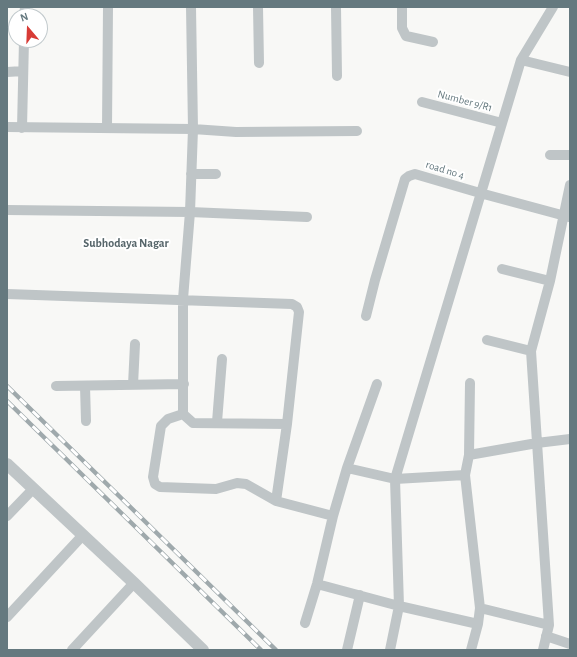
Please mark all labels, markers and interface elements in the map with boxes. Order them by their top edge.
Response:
north arrow [8,8,48,48]
text: N [19,11,30,24]
street label: Number 9/R1 [436,87,494,115]
street label: road no 4 [424,158,466,182]
district label: Subhodaya Nagar [83,236,169,250]

